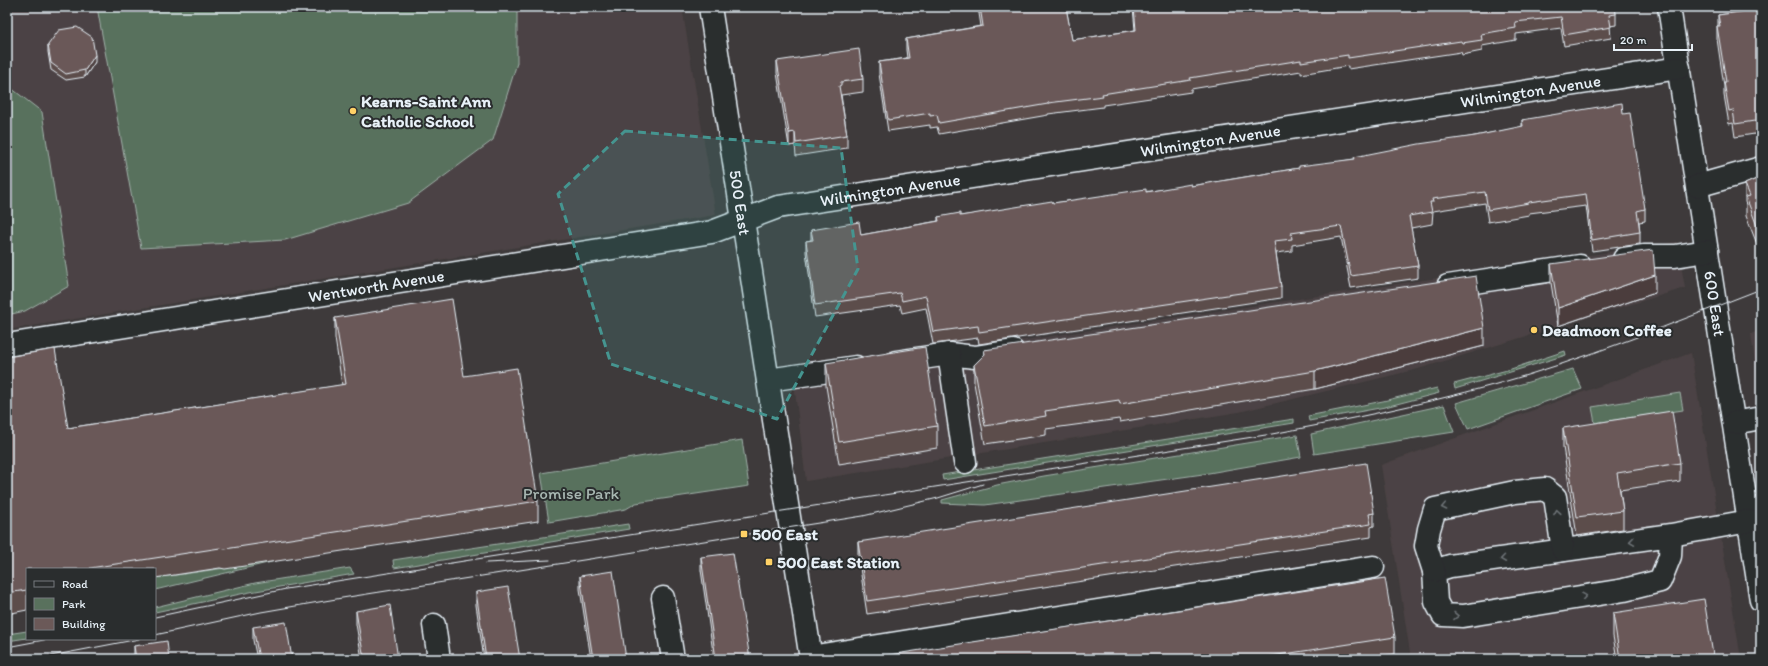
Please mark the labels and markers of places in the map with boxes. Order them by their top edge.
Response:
place label: Kearns-Saint Ann Catholic School [361,91,492,131]
marker: Kearns-Saint Ann Catholic School [348,106,358,116]
place label: Deadmoon Coffee [1542,320,1672,340]
marker: Deadmoon Coffee [1529,325,1539,335]
place label: 500 East [752,524,818,544]
marker: 500 East [739,529,749,539]
place label: 500 East Station [777,552,900,572]
marker: 500 East Station [764,557,774,567]

